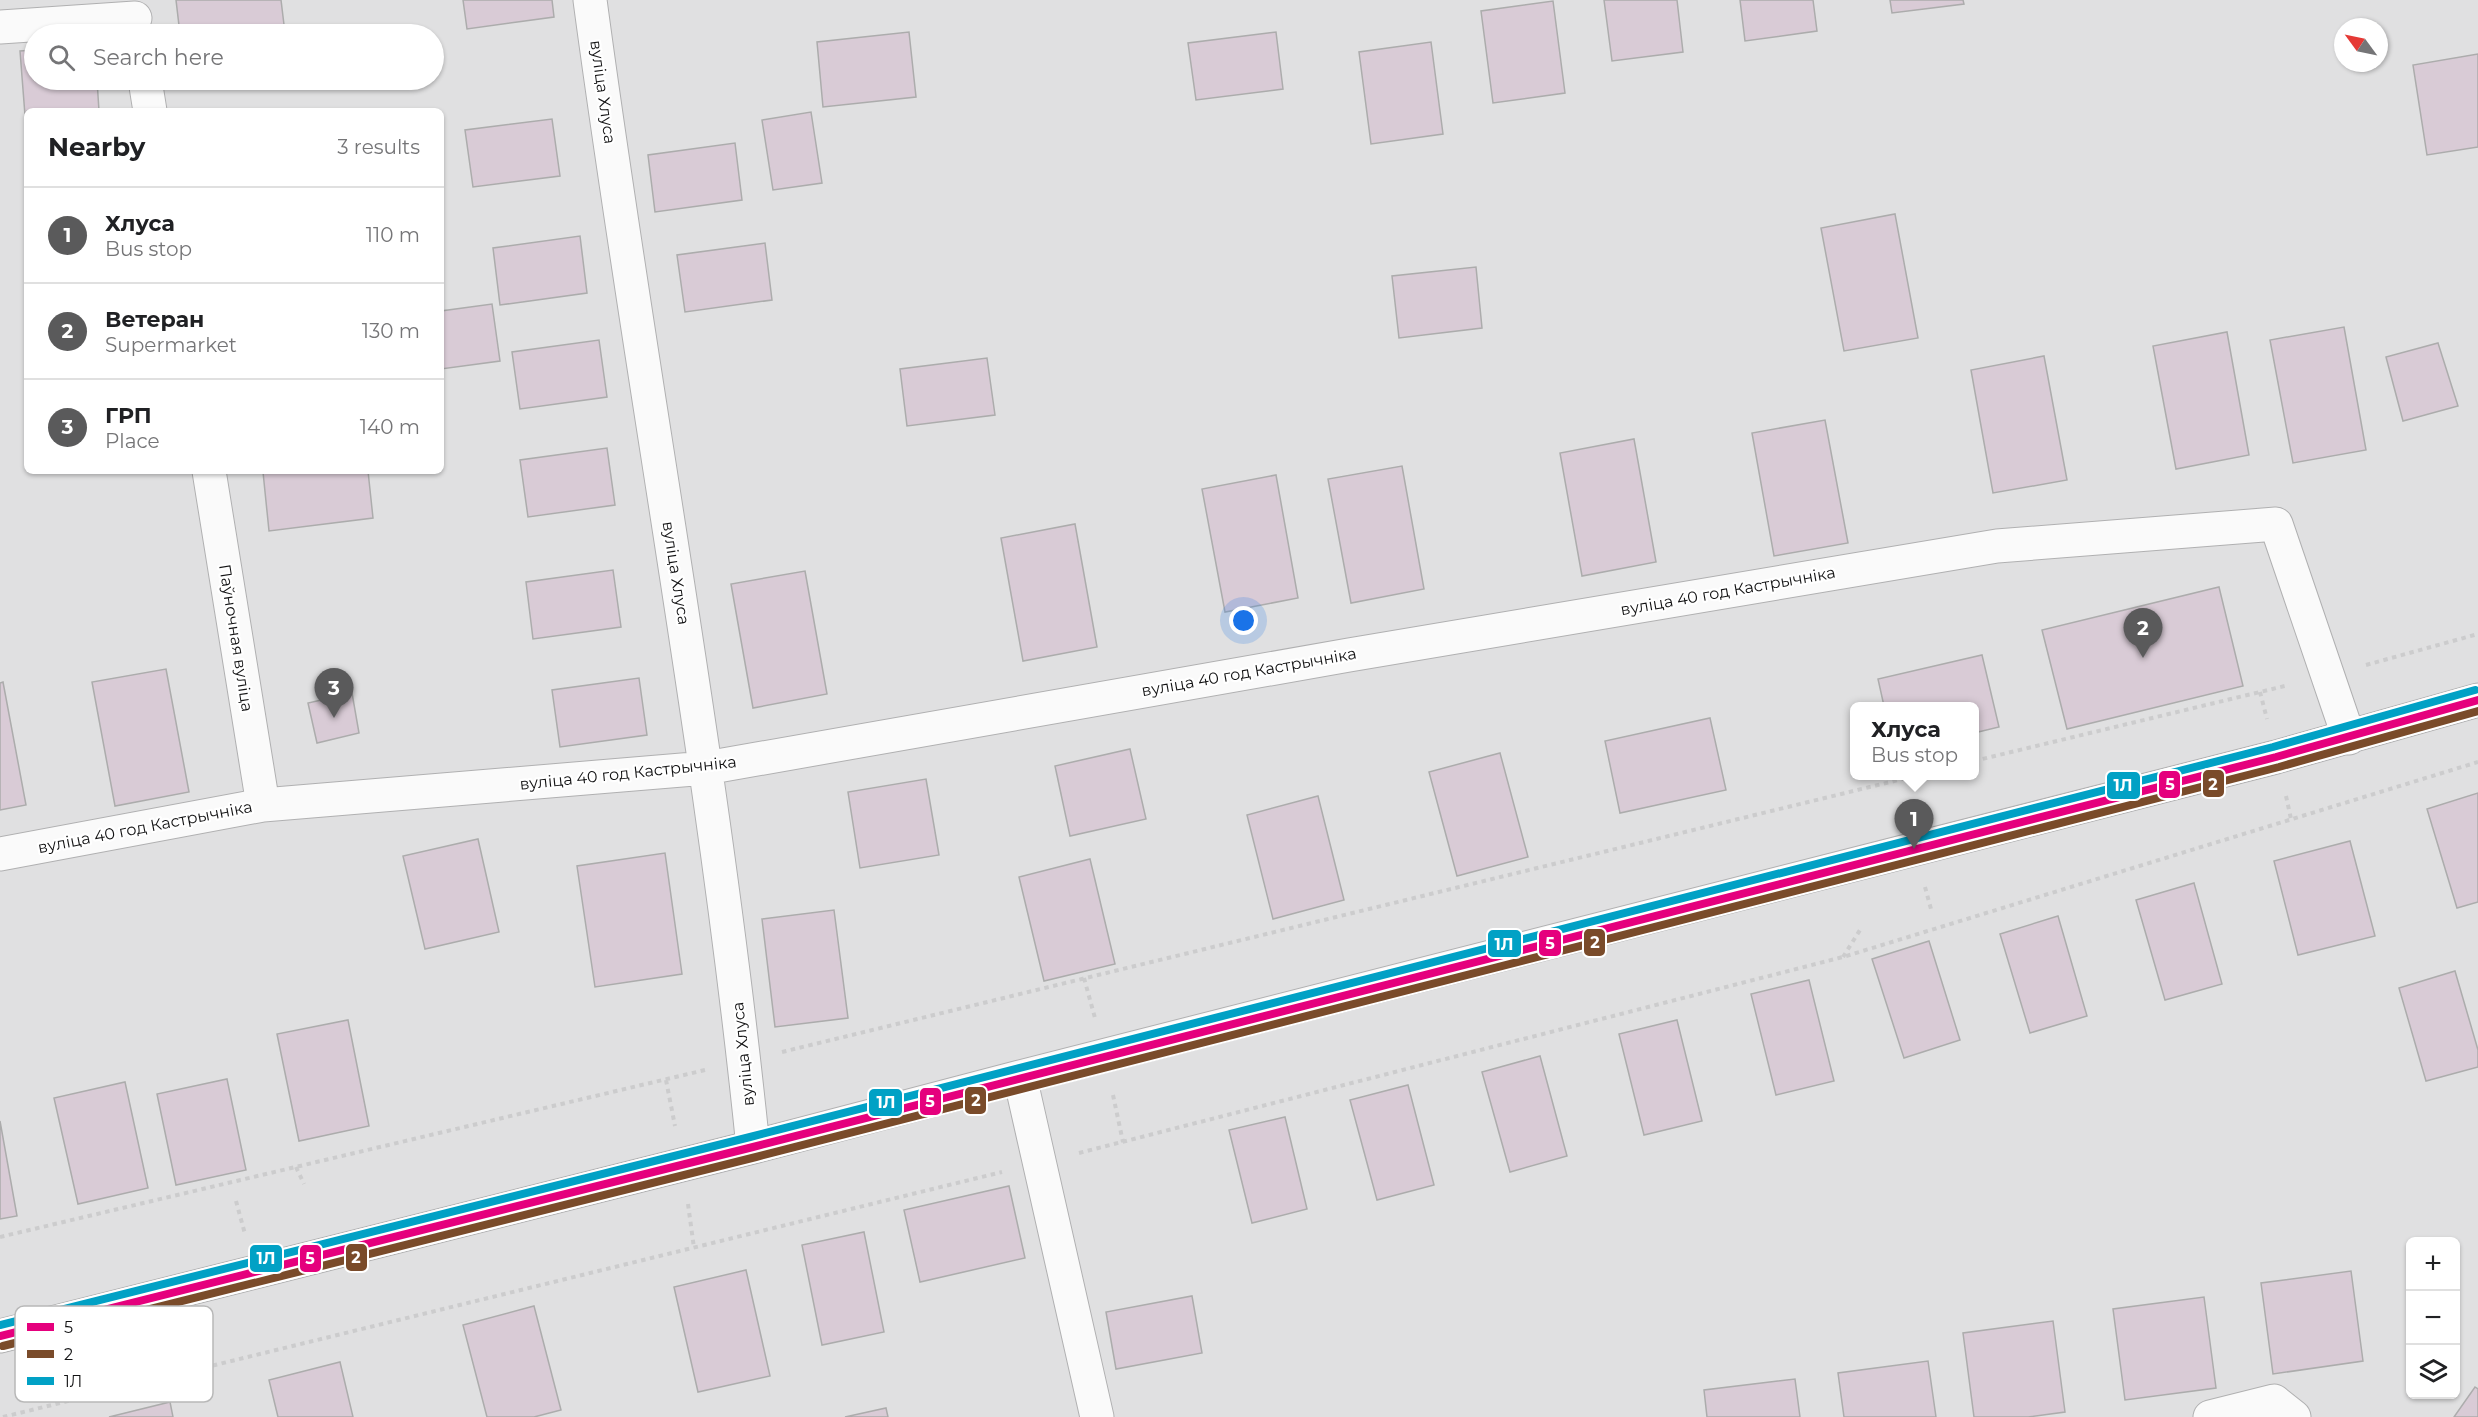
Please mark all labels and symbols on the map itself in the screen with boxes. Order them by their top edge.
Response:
north arrow [2334,18,2388,72]
street label: вуліца Хлуса [586,39,620,145]
street label: вуліца Хлуса [658,520,694,626]
street label: Паўночная вуліца [215,563,257,713]
street label: вуліца 40 год Кастрычніка [1619,563,1837,619]
your location [1229,606,1258,635]
pin: 2 [2124,608,2162,658]
street label: вуліца 40 год Кастрычніка [1140,644,1358,700]
pin: 3 [314,668,354,718]
street label: вуліца 40 год Кастрычніка [519,752,737,794]
line badge: 2 [2202,769,2225,798]
line badge: 5 [2158,770,2181,799]
line badge: 1Л [2106,771,2141,800]
text: 5 [2165,775,2175,794]
text: 2 [2208,775,2218,794]
text: 1Л [2113,776,2133,795]
street label: вуліца 40 год Кастрычніка [36,797,254,857]
pin: 1 [1894,800,1934,849]
line badge: 2 [1583,928,1606,957]
line badge: 1Л [1487,929,1522,958]
line badge: 5 [1538,929,1562,957]
text: 2 [1590,933,1600,952]
text: 5 [1545,934,1555,953]
text: 1Л [1494,935,1514,954]
street label: вуліца Хлуса [728,1001,758,1107]
line badge: 2 [964,1086,987,1115]
line badge: 5 [919,1087,942,1116]
line badge: 1Л [868,1088,903,1117]
text: 2 [971,1091,981,1110]
text: 5 [925,1092,935,1111]
text: 1Л [876,1093,896,1112]
line badge: 2 [345,1243,368,1272]
line badge: 1Л [249,1244,283,1273]
line badge: 5 [299,1244,322,1273]
text: 2 [351,1248,361,1267]
text: 1Л [256,1249,276,1268]
text: 5 [305,1249,315,1268]
legend [15,1306,213,1402]
text: 5 [64,1318,73,1337]
text: 2 [64,1345,73,1364]
text: 1Л [64,1372,82,1391]

